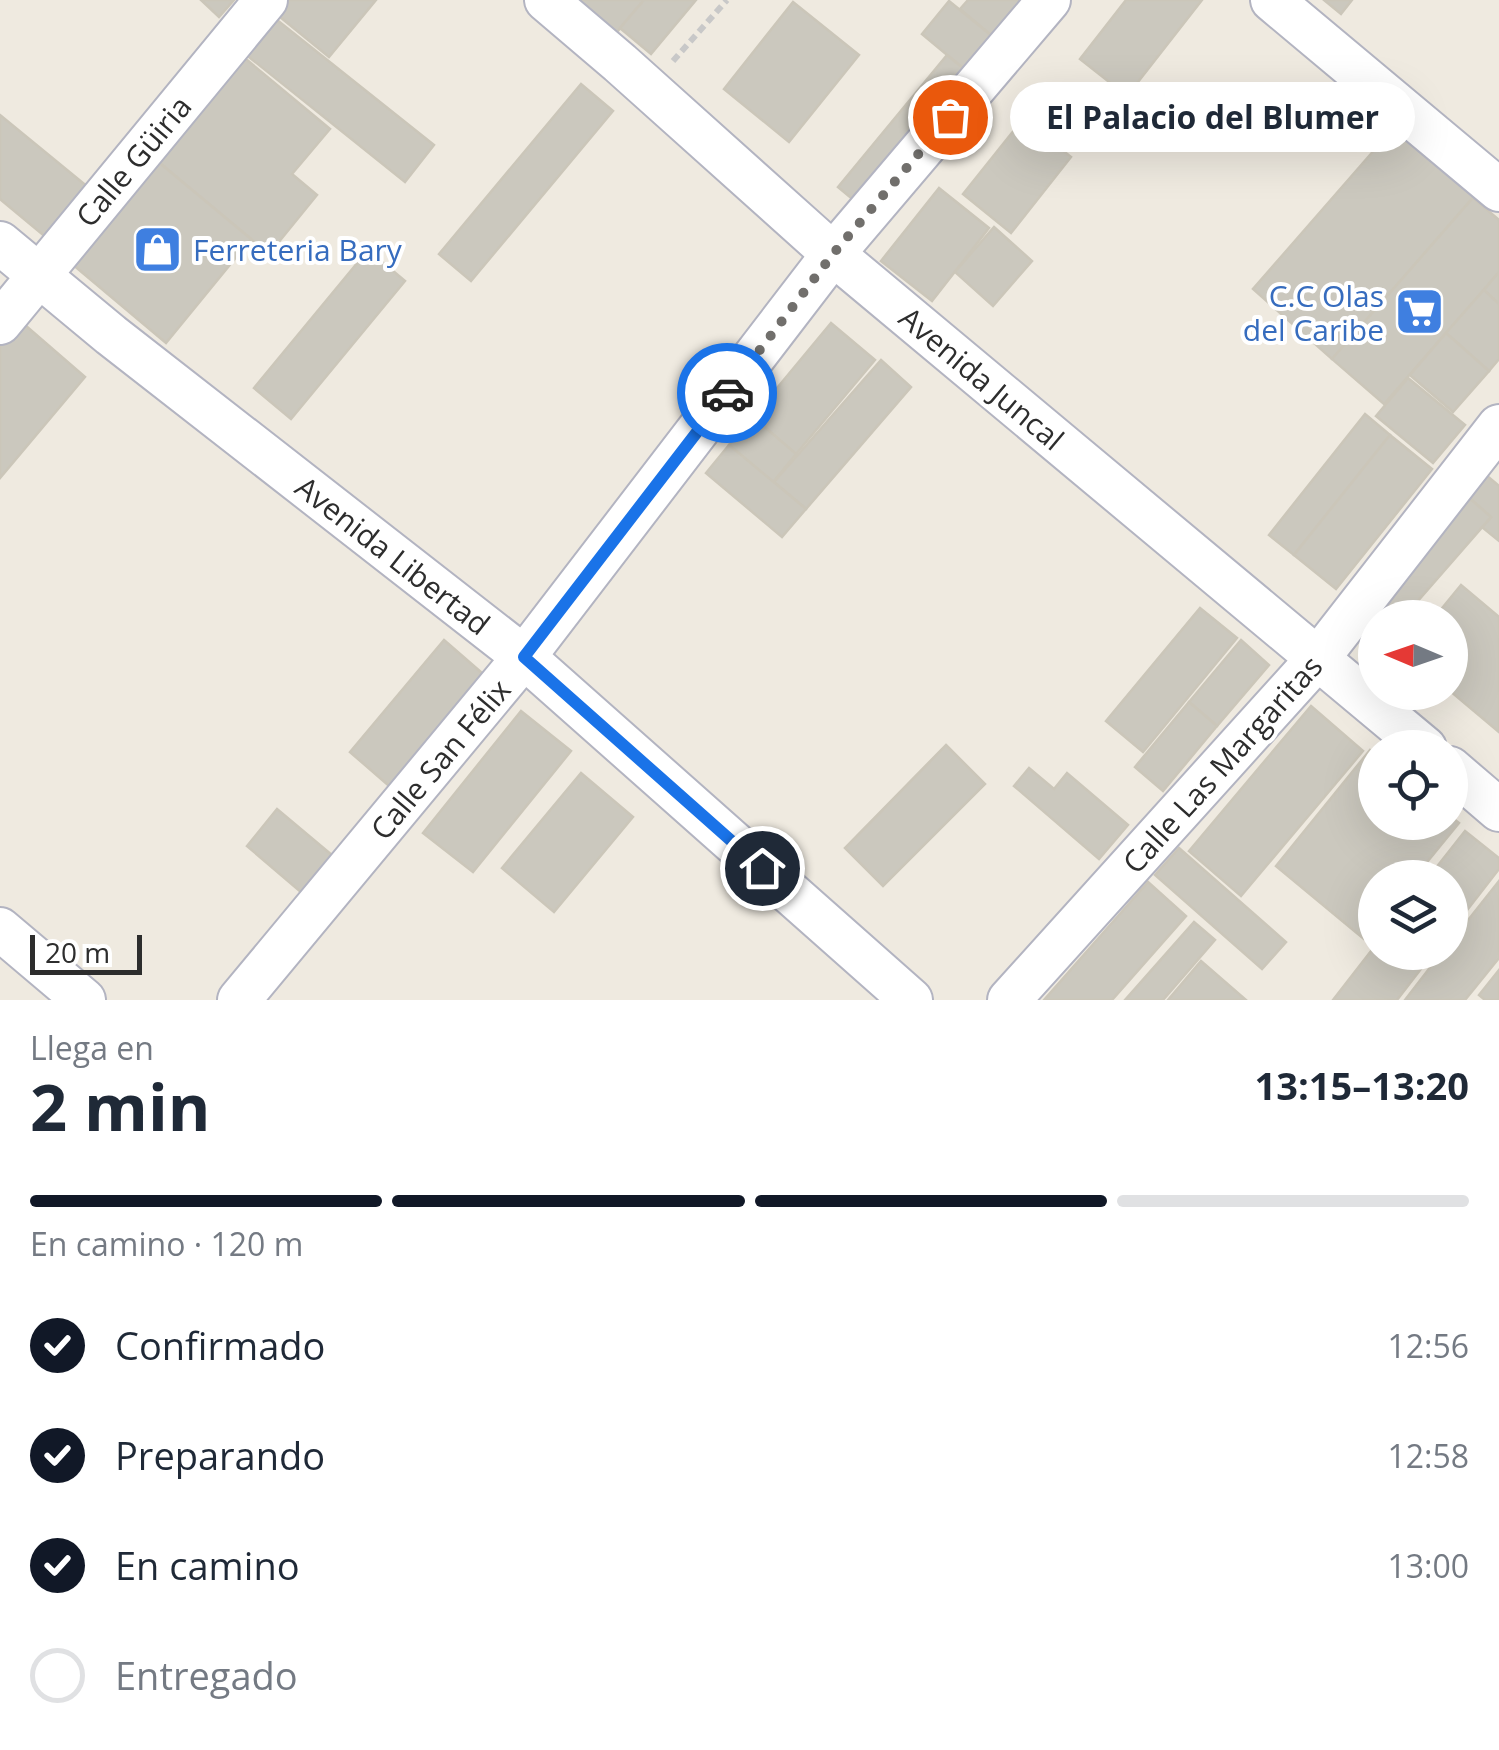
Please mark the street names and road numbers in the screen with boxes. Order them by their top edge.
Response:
street label: Calle Güiria [66,87,200,235]
street label: Avenida Juncal [891,297,1073,459]
street label: Avenida Libertad [287,466,499,644]
street label: Calle Las Margaritas [1113,646,1331,882]
street label: Calle San Félix [361,670,519,848]

